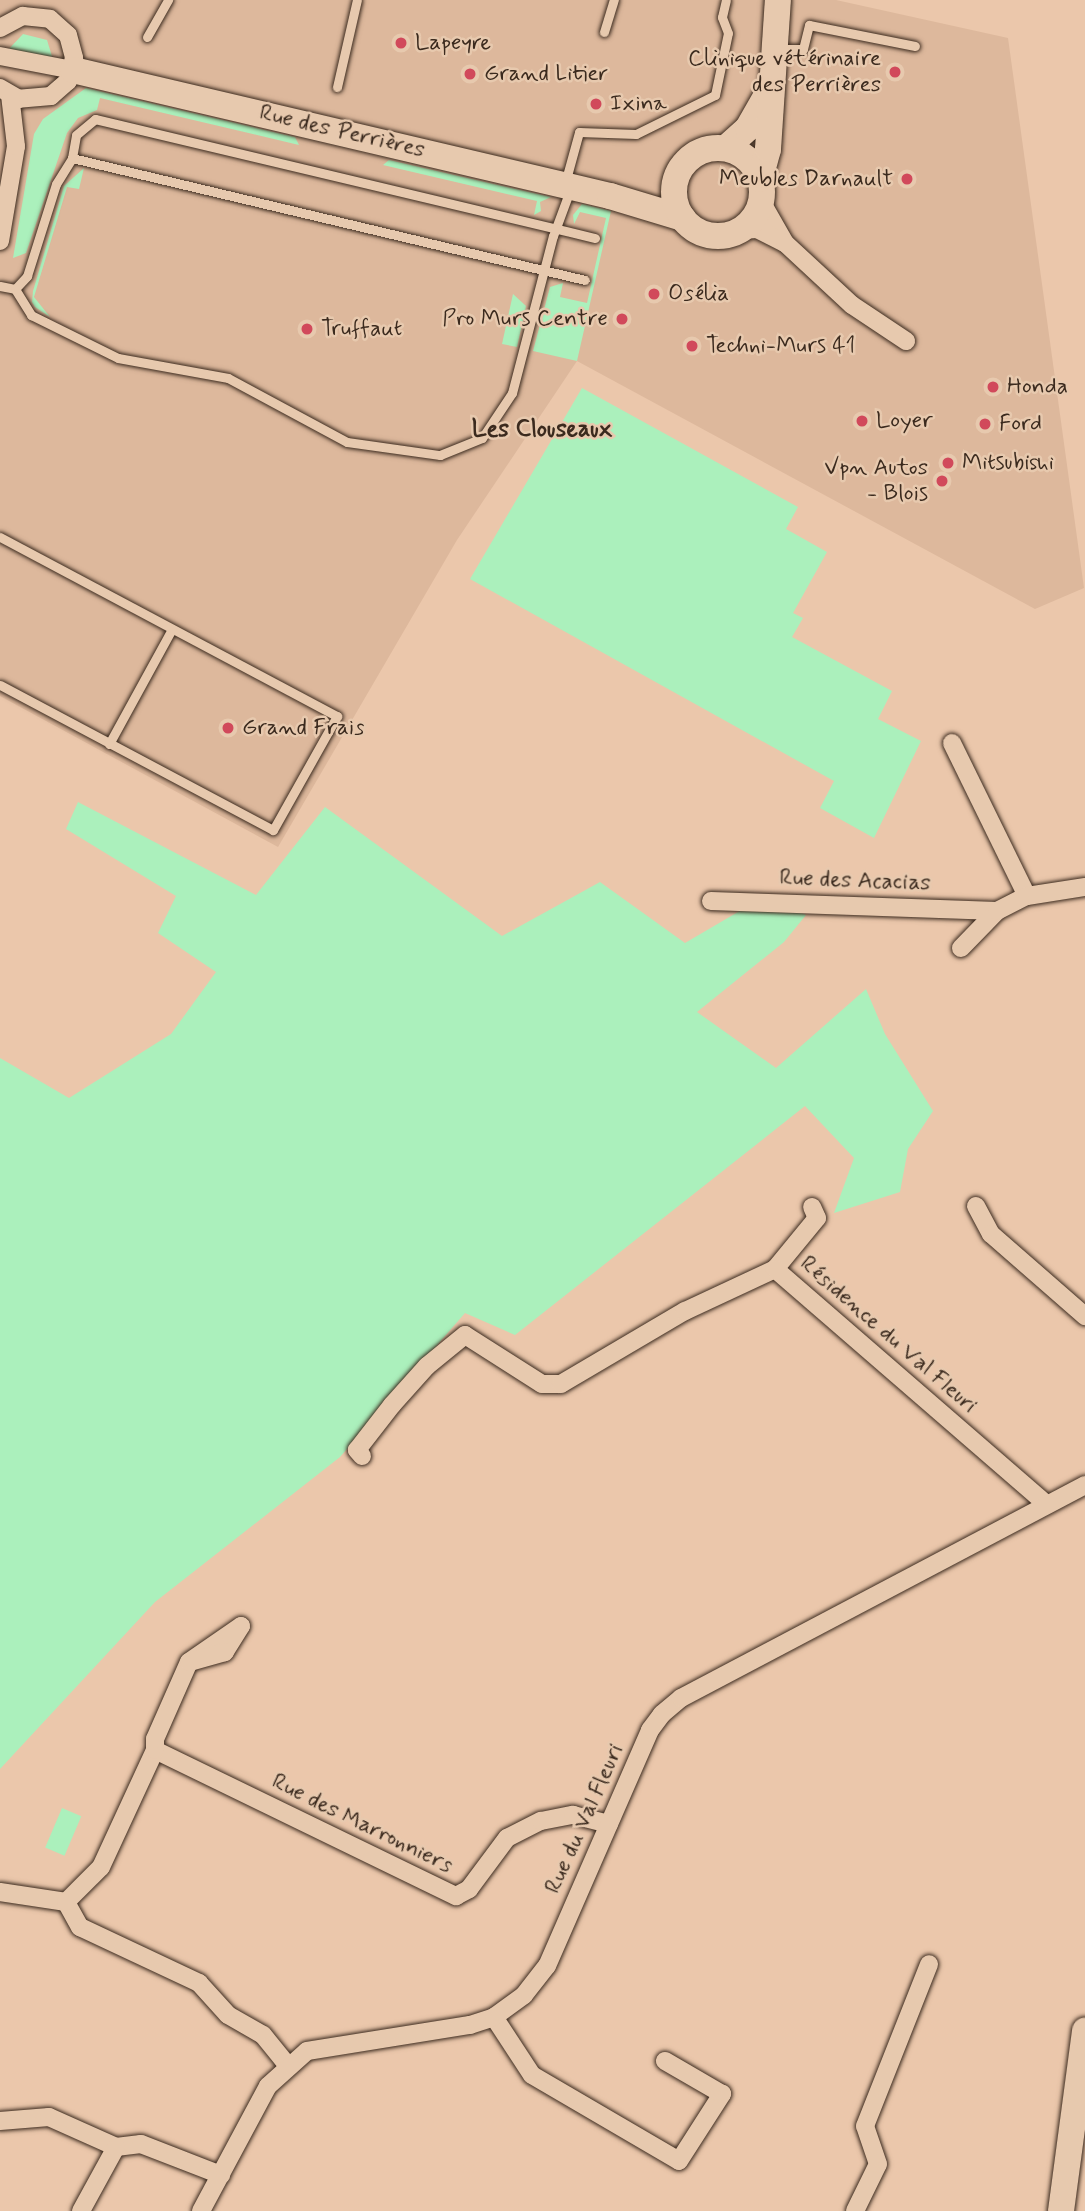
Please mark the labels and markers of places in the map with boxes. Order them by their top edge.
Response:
place label: Lapeyre [415,29,491,57]
marker: Lapeyre [393,35,409,51]
place label: Clinique vétérinaire des Perrières [688,45,881,99]
place label: Grand Litier [484,60,610,88]
marker: Clinique vétérinaire des Perrières [887,64,903,80]
marker: Grand Litier [462,66,478,82]
place label: Ixina [610,90,667,118]
marker: Ixina [588,96,604,112]
place label: Meubles Darnault [716,165,893,193]
marker: Meubles Darnault [899,171,915,187]
place label: Osélia [668,280,729,308]
marker: Osélia [646,286,662,302]
place label: Pro Murs Centre [442,305,608,333]
marker: Pro Murs Centre [614,311,630,327]
place label: Truffaut [321,315,402,343]
marker: Truffaut [299,321,315,337]
place label: Techni-Murs 41 [706,332,855,360]
marker: Techni-Murs 41 [684,338,700,354]
place label: Honda [1007,373,1068,401]
marker: Honda [985,379,1001,395]
place label: Loyer [876,407,933,435]
place label: Ford [999,410,1042,438]
marker: Loyer [854,413,870,429]
marker: Ford [977,416,993,432]
place label: Mitsubishi [962,449,1054,477]
place label: Vpn Autos - Blois [824,454,928,508]
marker: Mitsubishi [940,455,956,471]
marker: Vpn Autos - Blois [934,473,950,489]
place label: Grand Frais [242,714,361,742]
marker: Grand Frais [220,720,236,736]

